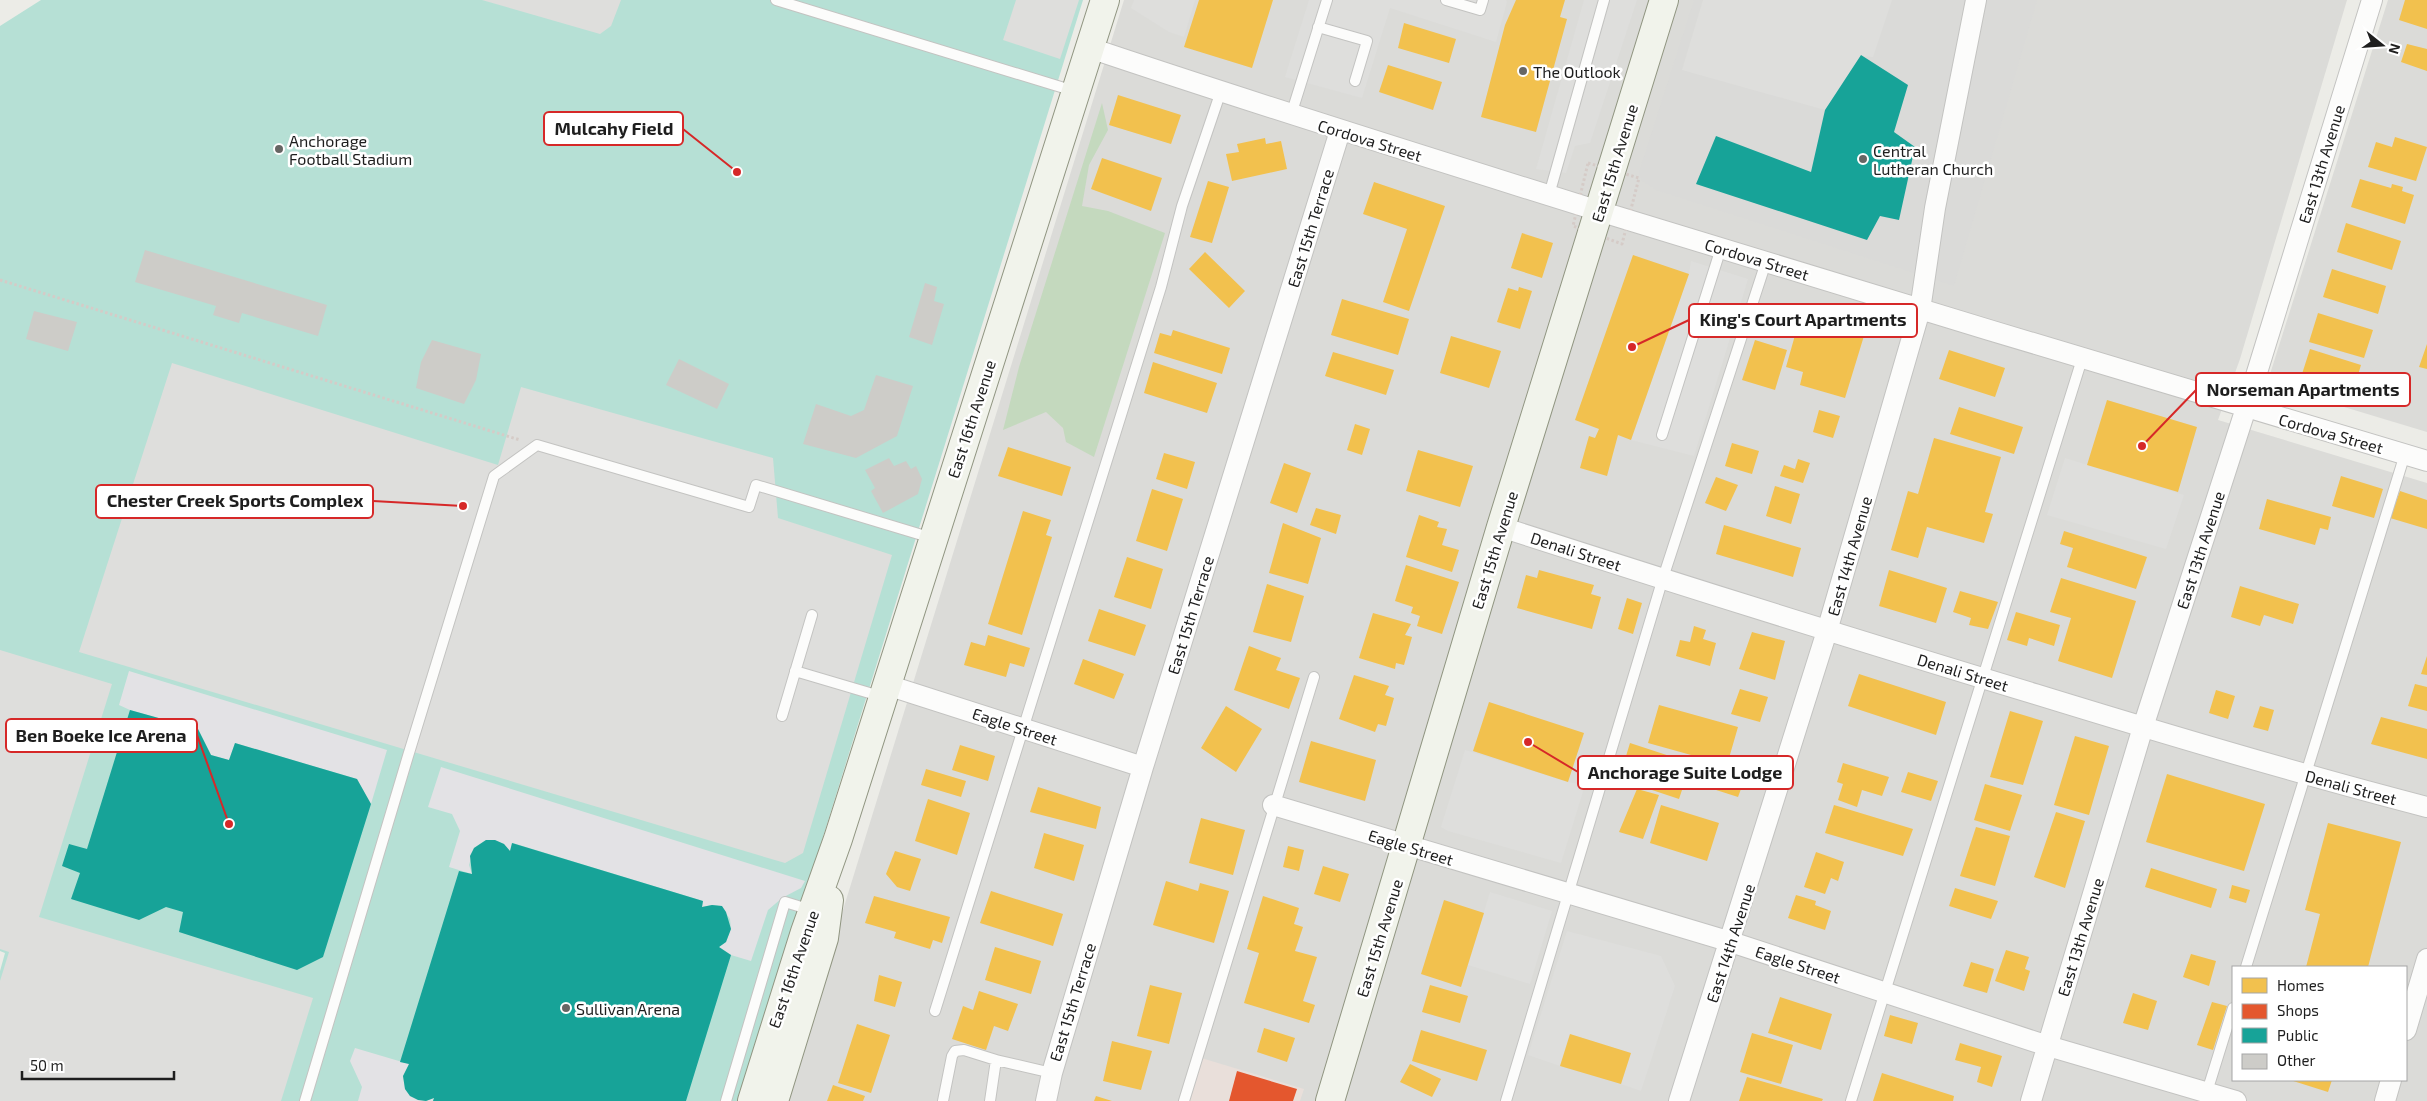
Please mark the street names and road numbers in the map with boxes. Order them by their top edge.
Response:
street label: East 15th Avenue [1587,102,1641,224]
street label: East 13th Avenue [2294,102,2348,226]
street label: Cordova Street [1316,115,1424,165]
street label: East 15th Terrace [1283,166,1337,290]
street label: Cordova Street [1703,234,1811,284]
street label: East 16th Avenue [943,357,999,481]
street label: Cordova Street [2277,409,2385,457]
street label: East 15th Avenue [1467,489,1521,611]
street label: East 13th Avenue [2172,489,2228,611]
street label: East 14th Avenue [1823,494,1875,618]
street label: Denali Street [1528,527,1624,575]
street label: East 15th Terrace [1163,553,1217,677]
street label: Denali Street [1915,649,2011,695]
street label: Eagle Street [970,703,1060,749]
street label: Denali Street [2303,766,2399,808]
street label: Eagle Street [1366,825,1456,869]
street label: East 13th Avenue [2053,875,2107,999]
street label: East 15th Avenue [1352,877,1406,999]
street label: East 14th Avenue [1702,881,1758,1005]
street label: East 16th Avenue [764,908,822,1030]
street label: East 15th Terrace [1045,940,1099,1064]
street label: Eagle Street [1753,941,1843,987]

